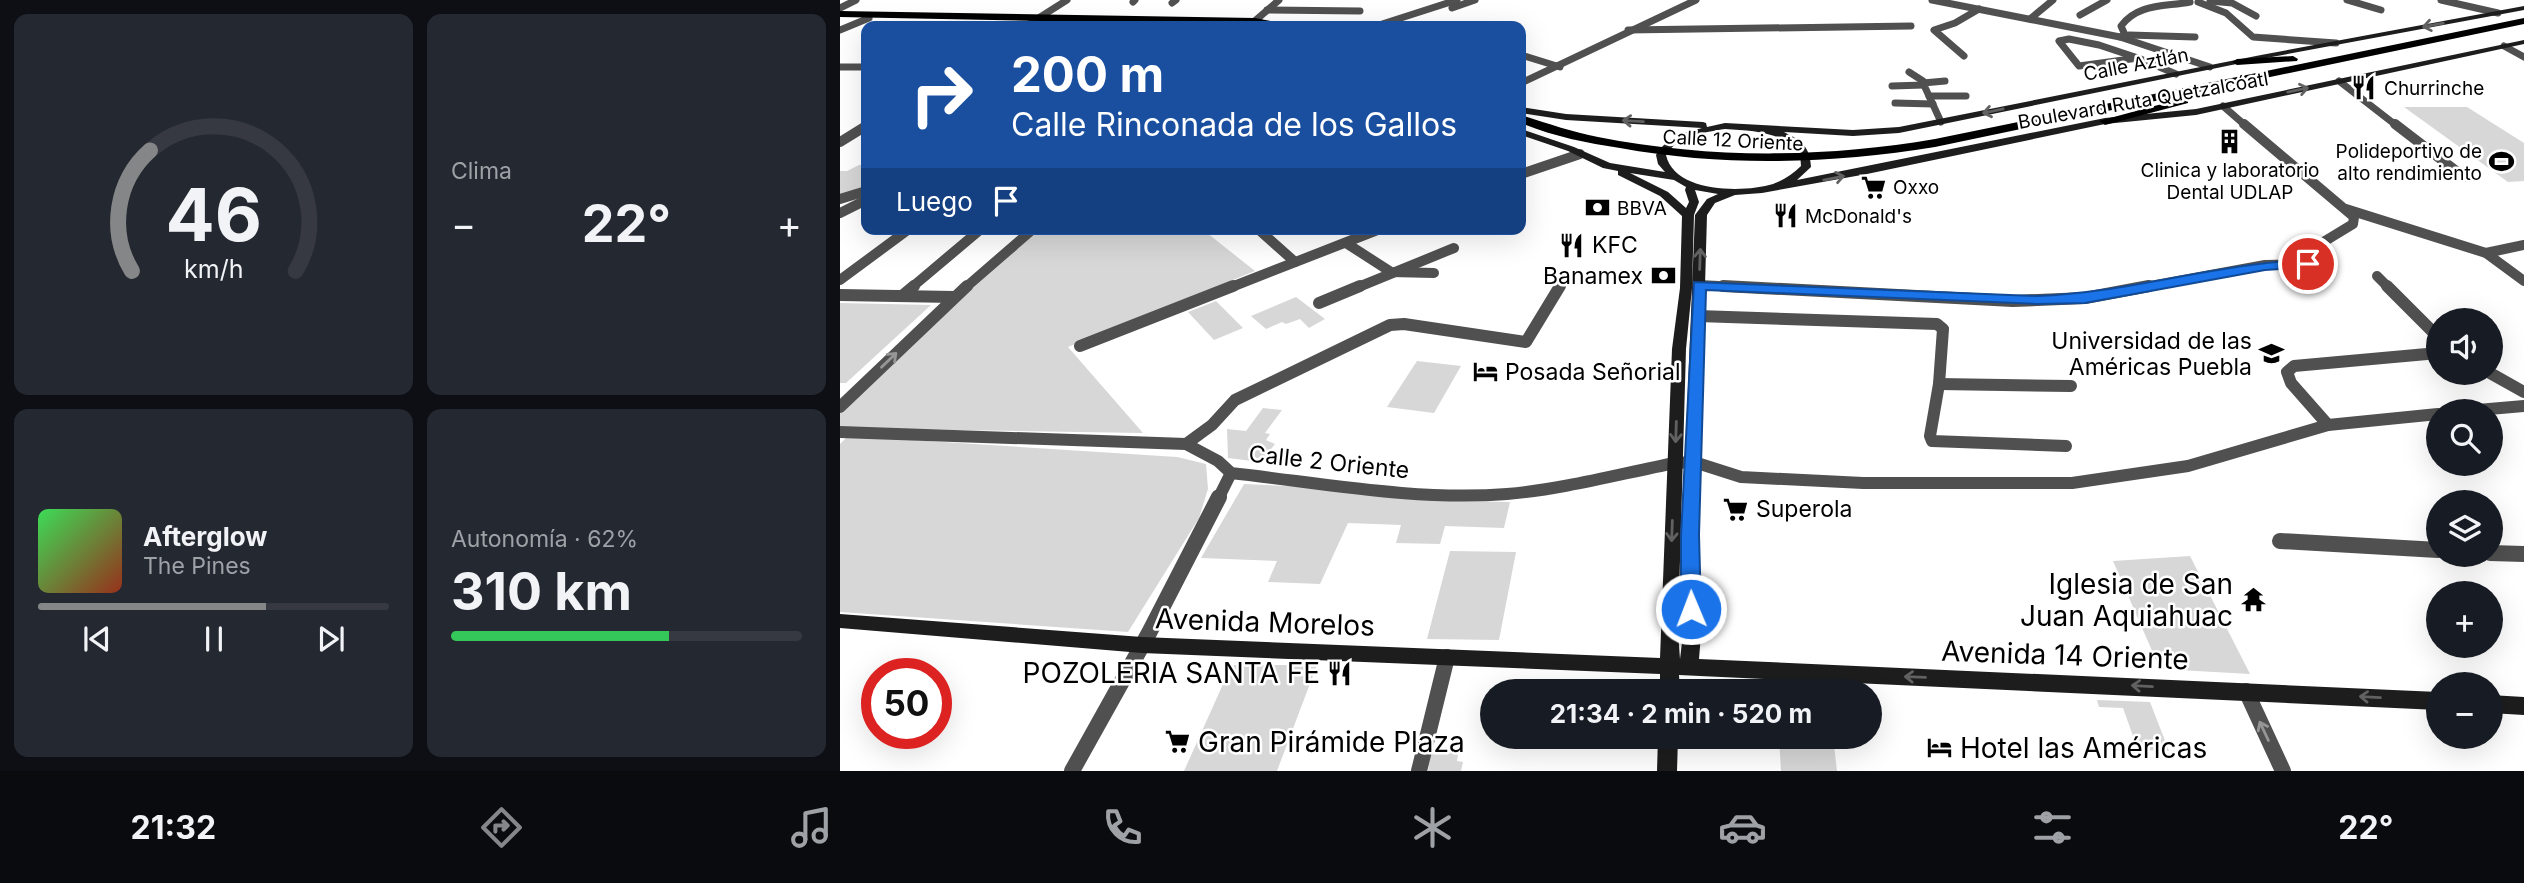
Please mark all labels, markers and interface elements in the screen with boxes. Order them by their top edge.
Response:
one-way arrow [2422,19,2445,32]
street label: Calle Aztlán [2082,43,2191,86]
text: 200 m [1011,45,1164,104]
icon: right [896,49,987,140]
street label: Boulevard Ruta Quetzalcóatl [2016,67,2270,134]
restaurant icon: Churrinche [2350,74,2378,102]
place label: Churrinche [2384,77,2484,100]
one-way arrow [2286,83,2309,96]
text: Calle Rinconada de los Gallos [1011,105,1457,144]
one-way arrow [1982,105,2005,119]
one-way arrow [1621,115,1644,128]
street label: Calle 12 Oriente [1662,125,1804,156]
building icon: Clinica y laboratorio Dental UDLAP [2216,128,2244,156]
place label: Polideportivo de alto rendimiento [2336,140,2482,185]
sports icon: Polideportivo de alto rendimiento [2488,148,2516,176]
text: Clima [451,157,512,185]
place label: Clinica y laboratorio Dental UDLAP [2141,159,2319,204]
text: 46 [165,170,262,259]
one-way arrow [1822,170,1845,184]
supermarket icon: Oxxo [1859,173,1887,201]
place label: Oxxo [1893,176,1939,199]
icon: arrive [987,182,1025,220]
text: Luego [896,186,973,217]
text: 22° [582,192,671,255]
bank icon: BBVA [1583,194,1611,222]
place label: BBVA [1617,197,1667,220]
text: − [451,201,476,247]
text: + [777,201,802,247]
restaurant icon: McDonald's [1771,202,1799,230]
place label: McDonald's [1805,205,1912,228]
restaurant icon: KFC [1558,231,1586,259]
place label: KFC [1592,231,1638,259]
pin [2278,234,2338,294]
icon: arrive [2289,245,2327,283]
one-way arrow [1693,248,1706,271]
text: km/h [184,253,243,283]
place label: Banamex [1543,262,1643,290]
bank icon: Banamex [1649,262,1677,290]
map controls [2426,308,2503,749]
button: sound [2426,308,2503,385]
place label: Universidad de las Américas Puebla [2051,327,2252,381]
school or university icon: Universidad de las Américas Puebla [2258,340,2286,368]
one-way arrow [880,351,897,368]
hotel icon: Posada Señorial [1471,358,1499,386]
place label: Posada Señorial [1505,358,1681,386]
button: search [2426,399,2503,476]
one-way arrow [1669,420,1682,443]
street label: Calle 2 Oriente [1247,440,1411,484]
button: layers [2426,490,2503,567]
supermarket icon: Superola [1722,495,1750,523]
place label: Superola [1756,495,1852,523]
one-way arrow [1666,519,1679,542]
text: Afterglow [143,521,267,552]
text: Autonomía · 62% [451,525,638,553]
text: The Pines [143,552,251,580]
text: 310 km [451,560,632,623]
place label: Iglesia de San Juan Aquiahuac [2020,567,2233,633]
position arrow [1654,572,1728,646]
button: + [2426,581,2503,658]
temple icon: Iglesia de San Juan Aquiahuac [2239,586,2267,614]
street label: Avenida Morelos [1155,601,1375,643]
icon: previous [78,620,116,658]
icon: pause [195,620,233,658]
icon: next [312,620,350,658]
street label: Avenida 14 Oriente [1941,634,2189,676]
place label: POZOLERIA SANTA FE [1023,656,1320,690]
speed limit sign: 50 [861,658,952,749]
restaurant icon: POZOLERIA SANTA FE [1326,659,1354,687]
one-way arrow [1904,670,1927,683]
button: − [2426,672,2503,749]
one-way arrow [2131,680,2154,693]
one-way arrow [2358,691,2381,704]
text: 21:34 · 2 min · 520 m [1550,698,1812,729]
one-way arrow [2257,721,2271,742]
place label: Gran Pirámide Plaza [1198,725,1465,759]
supermarket icon: Gran Pirámide Plaza [1164,728,1192,756]
place label: Hotel las Américas [1960,731,2207,765]
hotel icon: Hotel las Américas [1926,734,1954,762]
icon: directions [477,803,526,852]
icon: music [787,803,836,852]
icon: phone [1098,803,1147,852]
icon: climate [1408,803,1457,852]
icon: car [1718,803,1767,852]
icon: filters [2028,803,2077,852]
text: 21:32 [131,808,216,847]
text: 22° [2338,808,2393,847]

